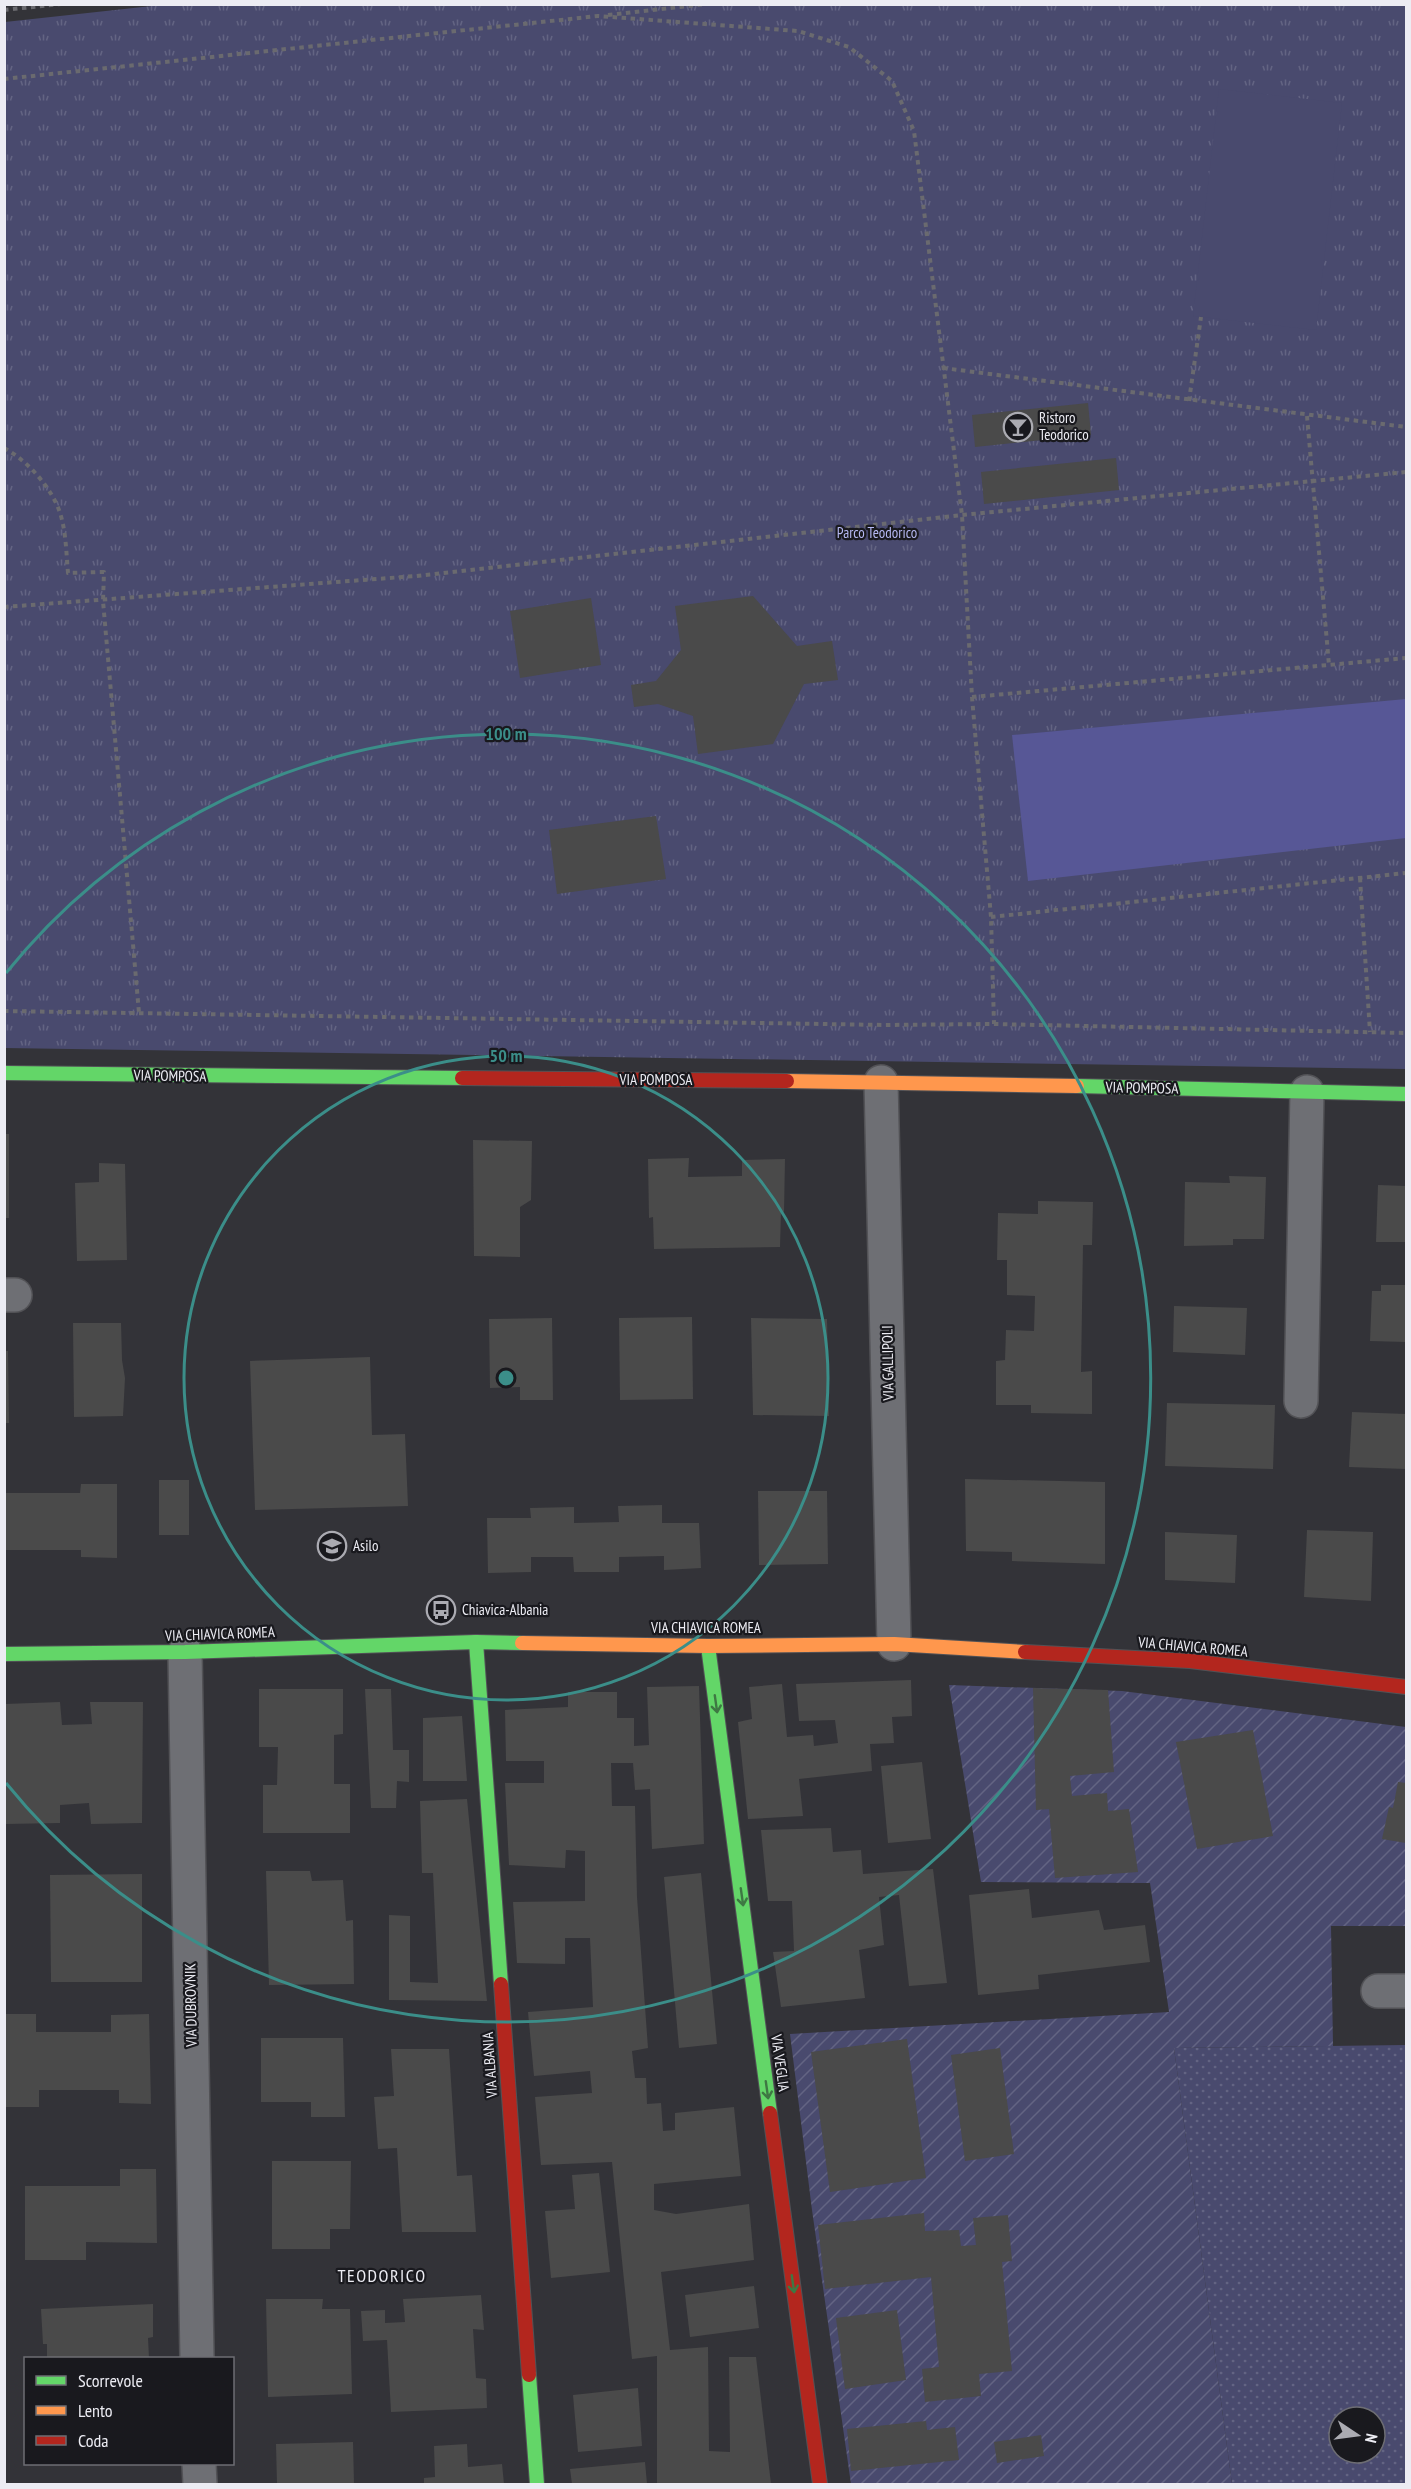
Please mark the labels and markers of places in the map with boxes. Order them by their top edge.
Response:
place label: Ristoro Teodorico [1039,408,1089,444]
bar icon: Ristoro Teodorico [1002,411,1034,443]
centre of rings [496,1368,516,1388]
school or university icon: Asilo [316,1530,348,1562]
place label: Asilo [353,1536,378,1555]
bus stop icon: Chiavica-Albania [425,1594,457,1626]
place label: Chiavica-Albania [462,1600,548,1619]

